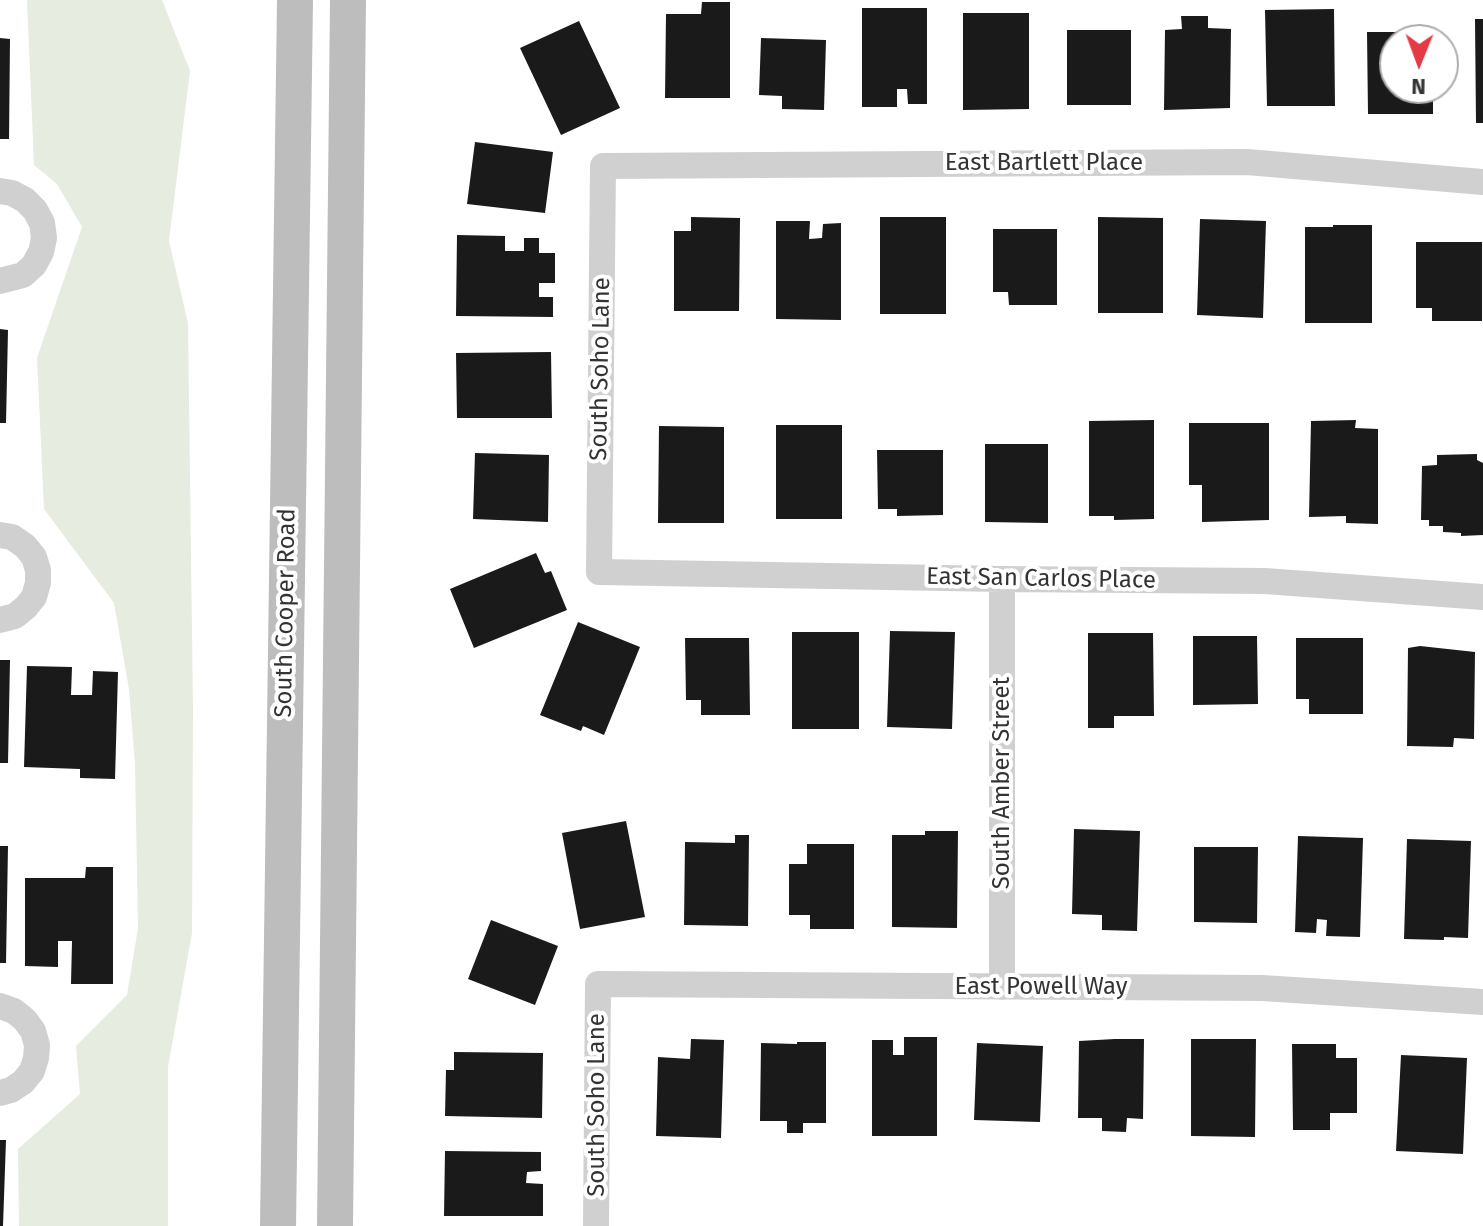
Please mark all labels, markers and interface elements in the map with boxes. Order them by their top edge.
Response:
north arrow [1379,24,1459,104]
text: N [1411,73,1426,100]
street label: East Bartlett Place [945,149,1143,177]
street label: South Soho Lane [585,277,617,461]
street label: South Cooper Road [270,508,302,718]
street label: East San Carlos Place [926,563,1156,595]
street label: South Amber Street [988,677,1016,889]
street label: East Powell Way [954,973,1128,1001]
street label: South Soho Lane [583,1013,611,1197]

